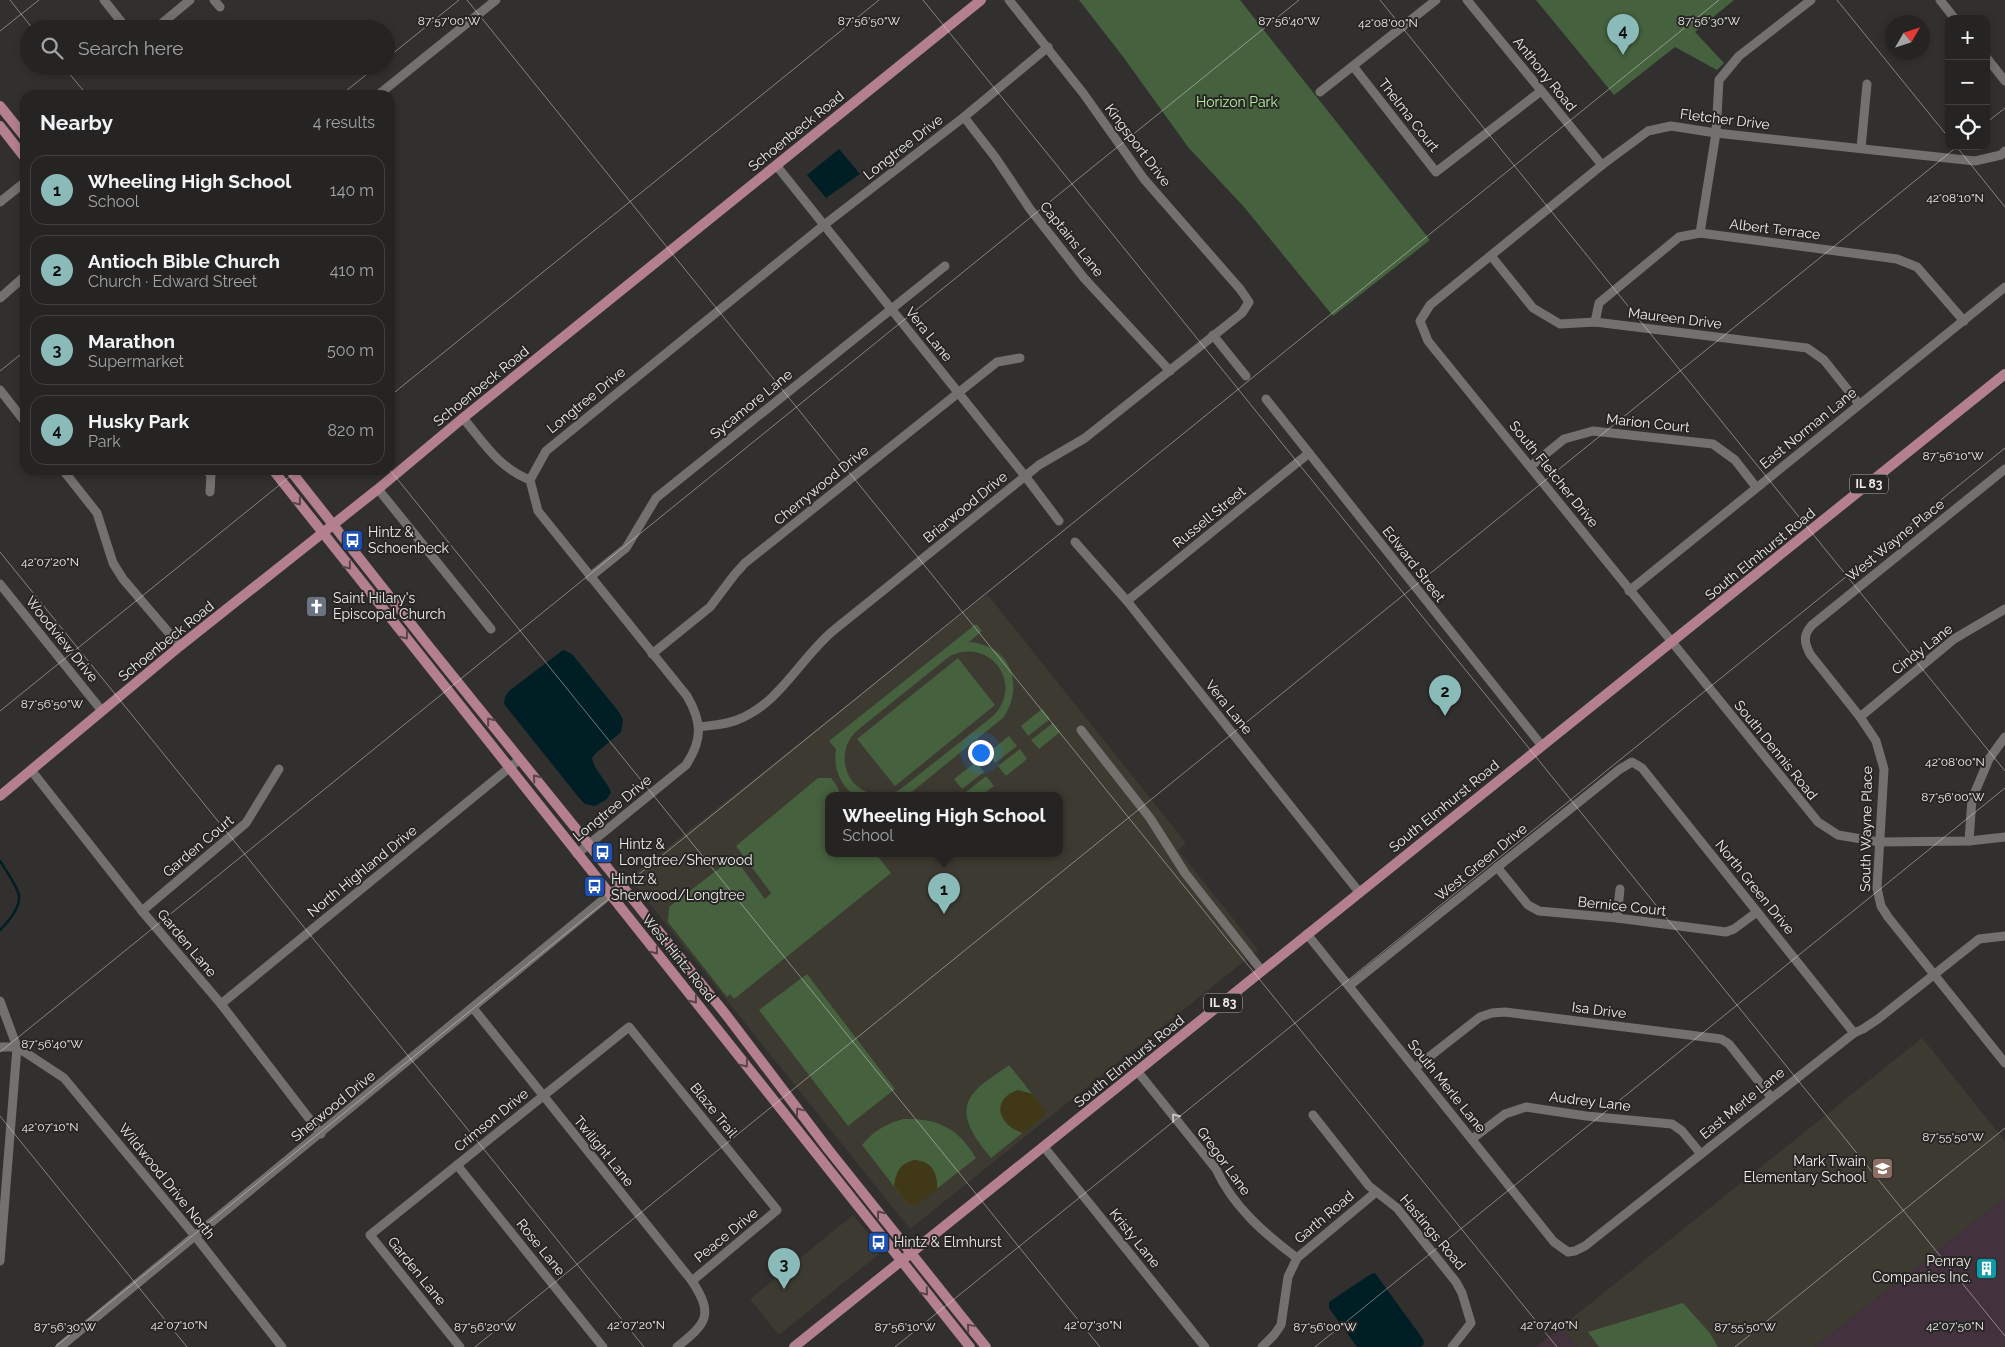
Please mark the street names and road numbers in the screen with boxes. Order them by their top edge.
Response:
street label: Anthony Road [1510,34,1580,114]
street label: Thelma Court [1375,75,1443,155]
street label: Schoenbeck Road [745,88,847,174]
street label: Kingsport Drive [1102,101,1174,189]
street label: Fletcher Drive [1679,106,1771,132]
street label: Longtree Drive [860,111,946,183]
street label: Captains Lane [1037,198,1107,280]
street label: Albert Terrace [1729,215,1821,243]
street label: Vera Lane [902,304,956,364]
street label: Maureen Drive [1627,304,1723,332]
street label: Schoenbeck Road [430,343,532,429]
street label: Longtree Drive [544,364,628,436]
street label: Sycamore Lane [707,366,795,442]
street label: East Norman Lane [1757,384,1859,472]
street label: Marion Court [1606,411,1691,435]
street label: South Fletcher Drive [1506,418,1602,530]
street label: Cherrywood Drive [771,442,871,528]
street label: Briarwood Drive [920,468,1010,546]
road number: IL 83 [1850,474,1888,494]
street label: Russell Street [1170,483,1249,551]
street label: West Wayne Place [1843,496,1947,584]
street label: South Elmhurst Road [1702,505,1818,603]
street label: Edward Street [1379,523,1449,605]
street label: Woodview Drive [23,593,101,685]
street label: Schoenbeck Road [115,598,217,684]
street label: Cindy Lane [1889,620,1955,678]
street label: Vera Lane [1202,677,1256,737]
street label: South Dennis Road [1731,697,1821,803]
street label: South Elmhurst Road [1386,757,1502,855]
street label: South Wayne Place [1857,766,1875,892]
street label: Longtree Drive [570,772,654,844]
street label: Garden Court [160,812,237,880]
street label: West Green Drive [1432,820,1530,904]
street label: North Highland Drive [304,822,420,920]
street label: North Green Drive [1712,837,1798,937]
street label: Bernice Court [1577,893,1667,919]
street label: Garden Lane [154,906,220,980]
street label: West Hintz Road [639,911,719,1005]
road number: IL 83 [1204,994,1242,1012]
street label: Isa Drive [1571,999,1627,1021]
street label: South Elmhurst Road [1071,1012,1187,1110]
street label: South Merle Lane [1405,1036,1489,1136]
street label: East Merle Lane [1696,1064,1788,1142]
street label: Sherwood Drive [288,1067,378,1145]
street label: Blaze Trail [687,1080,741,1141]
street label: Crimson Drive [451,1085,531,1155]
street label: Audrey Lane [1548,1088,1632,1114]
street label: Twilight Lane [571,1113,637,1189]
street label: Wildwood Drive North [115,1120,219,1242]
street label: Gregor Lane [1194,1124,1254,1198]
street label: Garth Road [1291,1188,1357,1246]
street label: Hastings Road [1397,1191,1469,1273]
street label: Peace Drive [691,1204,761,1266]
street label: Kristy Lane [1106,1205,1164,1271]
street label: Rose Lane [513,1216,569,1278]
street label: Garden Lane [385,1234,449,1308]

